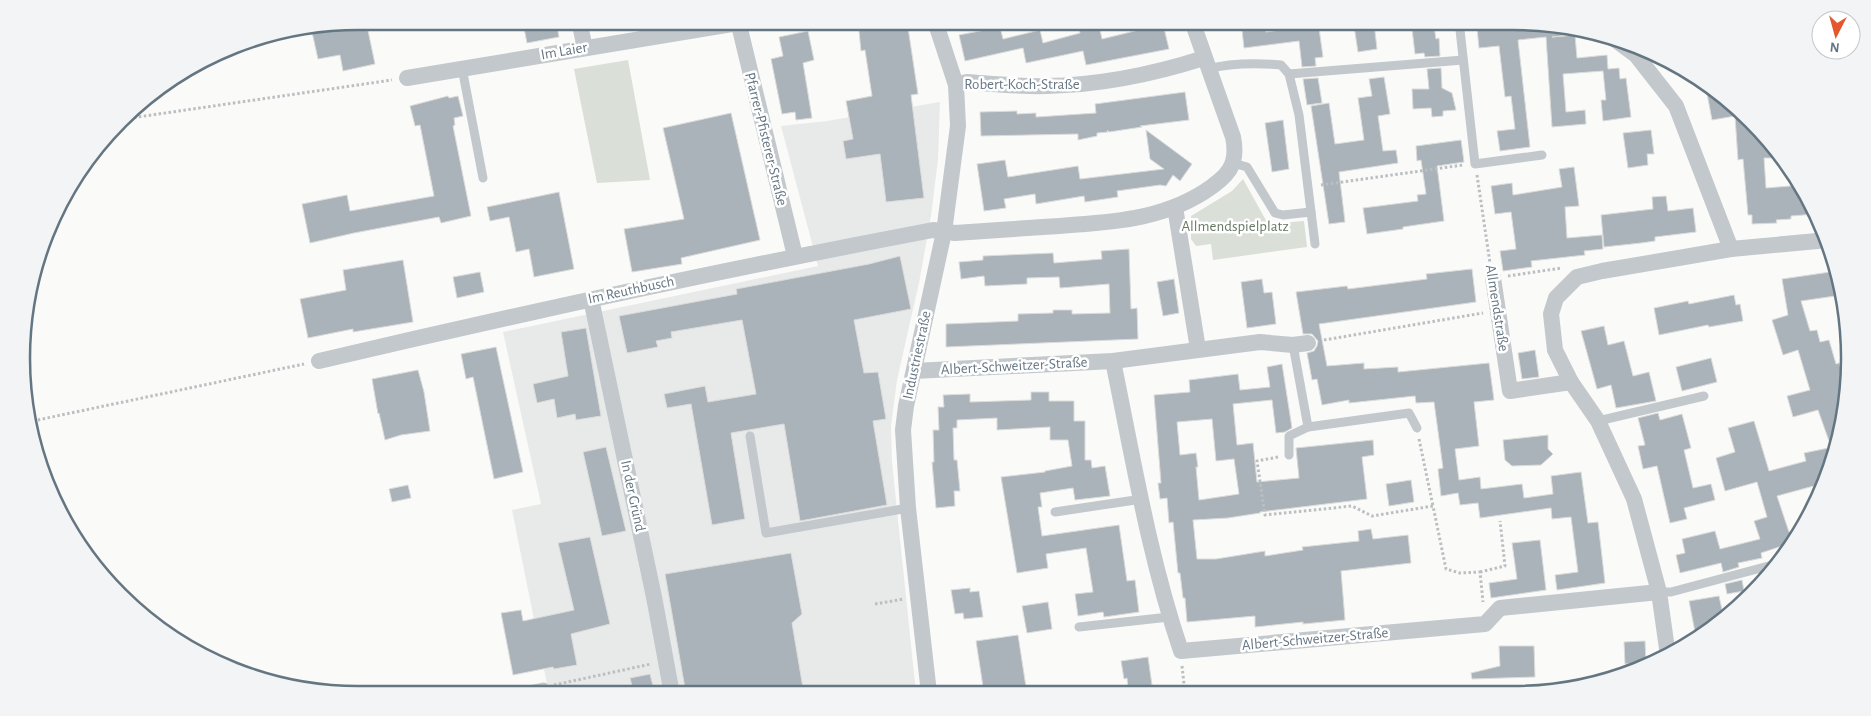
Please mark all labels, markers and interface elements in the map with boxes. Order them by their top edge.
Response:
north arrow [1811,10,1861,60]
text: N [1829,39,1840,54]
street label: Im Laier [540,40,589,62]
street label: Pfarrer-Pfisterer-Straße [742,71,790,207]
street label: Robert-Koch-Straße [964,77,1080,92]
park label: Allmendspielplatz [1181,219,1289,234]
street label: Allmendstraße [1483,264,1511,353]
street label: Im Reuthbusch [587,274,675,306]
street label: Industriestraße [900,309,934,401]
street label: Albert-Schweitzer-Straße [940,355,1088,377]
street label: In der Gründ [618,459,648,533]
street label: Albert-Schweitzer-Straße [1241,625,1389,653]

